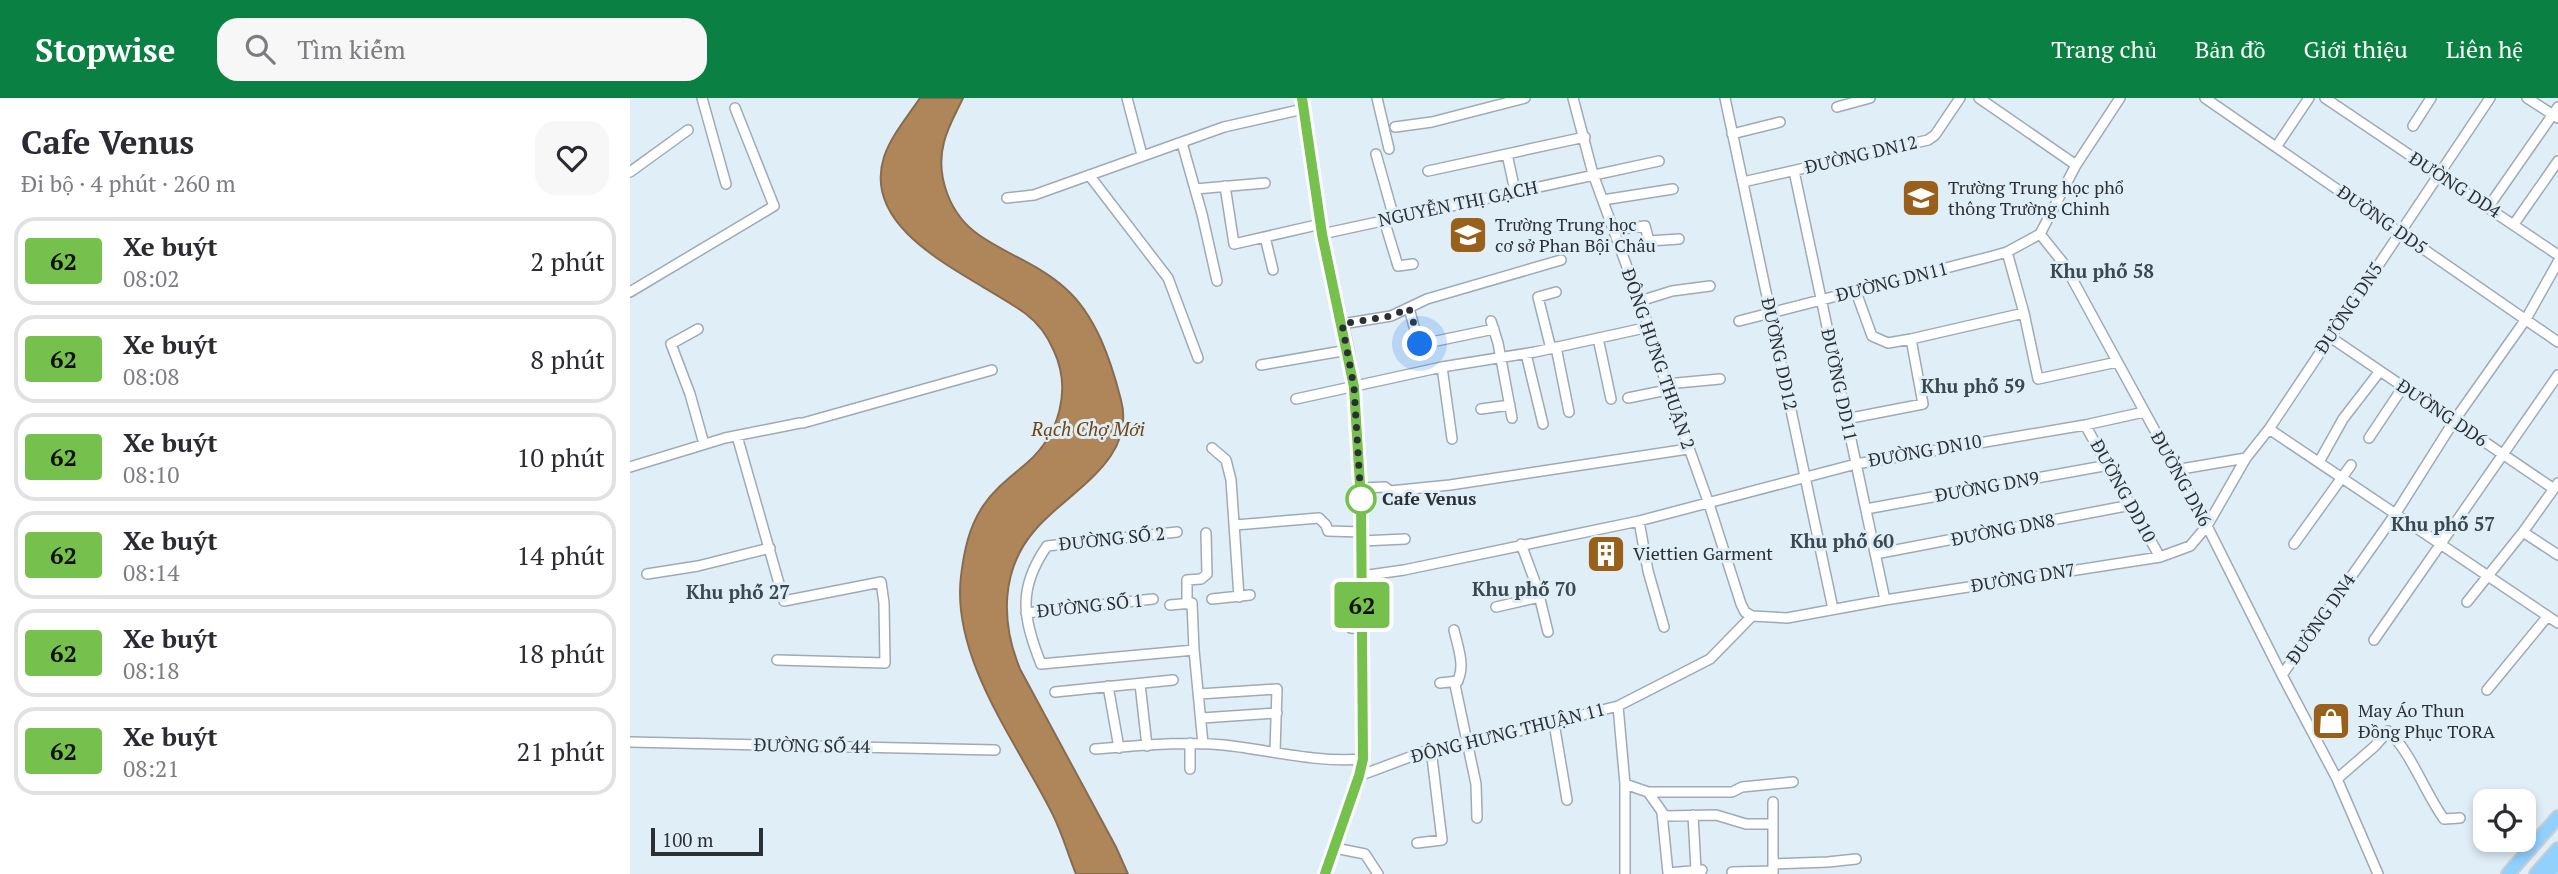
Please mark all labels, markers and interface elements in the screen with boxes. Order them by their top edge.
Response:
search box [217,18,707,81]
text: Stopwise [35,28,175,71]
icon: search [241,30,279,68]
text: Tìm kiếm [297,32,406,66]
text: Trang chủ [2051,33,2157,65]
text: Bản đồ [2195,33,2266,65]
text: Giới thiệu [2304,33,2408,65]
text: Liên hệ [2446,33,2523,65]
text: Cafe Venus [21,120,194,163]
button: heart [535,121,609,195]
street label: ĐƯỜNG DN12 [1802,129,1919,179]
street label: ĐƯỜNG DD4 [2405,146,2506,223]
text: Đi bộ · 4 phút · 260 m [21,168,236,199]
street label: NGUYỄN THỊ GẠCH [1376,174,1540,232]
place label: Trường Trung học phổ thông Trường Chinh [1948,175,2124,220]
school or university icon: Trường Trung học phổ thông Trường Chinh [1900,177,1942,219]
street label: ĐƯỜNG DD5 [2333,179,2432,259]
place label: Trường Trung học cơ sở Phan Bội Châu [1495,212,1656,257]
school or university icon: Trường Trung học cơ sở Phan Bội Châu [1447,214,1489,256]
text: Xe buýt [123,229,218,263]
text: 2 phút [530,244,605,278]
text: 62 [50,245,77,277]
street label: ĐƯỜNG DN11 [1833,256,1950,307]
street label: ĐƯỜNG DN5 [2309,257,2388,358]
district label: Khu phố 58 [2050,258,2154,283]
text: 08:02 [123,263,180,294]
street label: ĐÔNG HƯNG THUẬN 2 [1617,265,1701,452]
street label: ĐƯỜNG DD12 [1756,295,1804,412]
your location [1402,326,1437,361]
street label: ĐƯỜNG DD11 [1816,326,1864,443]
text: Xe buýt [123,327,218,361]
text: 8 phút [530,342,605,376]
text: 62 [50,343,77,375]
text: 08:08 [123,361,180,392]
district label: Khu phố 59 [1921,373,2025,398]
street label: ĐƯỜNG DD6 [2392,373,2493,452]
water label: Rạch Chợ Mới [1030,416,1145,441]
text: Xe buýt [123,425,218,459]
street label: ĐƯỜNG DN6 [2146,427,2218,531]
street label: ĐƯỜNG DN10 [1866,428,1983,472]
street label: ĐƯỜNG DD10 [2086,435,2162,546]
text: 10 phút [516,440,605,474]
text: 62 [50,441,77,473]
text: 08:10 [123,459,180,490]
street label: ĐƯỜNG DN9 [1933,465,2041,507]
marker: Cafe Venus [1346,484,1376,514]
place label: Cafe Venus [1382,486,1476,510]
street label: ĐƯỜNG DN8 [1949,507,2057,551]
district label: Khu phố 57 [2391,511,2495,536]
street label: ĐƯỜNG SỐ 2 [1058,520,1166,556]
text: Xe buýt [123,523,218,557]
district label: Khu phố 60 [1790,528,1894,553]
building icon: Viettien Garment [1585,533,1627,575]
text: 14 phút [516,538,605,572]
text: 62 [50,539,77,571]
place label: Viettien Garment [1633,541,1773,565]
text: 08:14 [123,557,180,588]
street label: ĐƯỜNG DN7 [1969,557,2077,597]
street label: ĐƯỜNG DN4 [2280,568,2360,668]
district label: Khu phố 70 [1472,576,1576,601]
district label: Khu phố 27 [686,579,790,604]
line badge: 62 [1330,582,1394,628]
street label: ĐƯỜNG SỐ 1 [1036,587,1144,623]
text: 62 [1348,589,1376,621]
text: Xe buýt [123,621,218,655]
text: 18 phút [516,636,605,670]
text: 62 [50,637,77,669]
text: 08:18 [123,655,180,686]
street label: ĐÔNG HƯNG THUẬN 11 [1408,696,1607,768]
place label: May Áo Thun Đồng Phục TORA [2358,698,2496,743]
shop icon: May Áo Thun Đồng Phục TORA [2310,700,2352,742]
text: Xe buýt [123,719,218,753]
street label: ĐƯỜNG SỐ 44 [754,732,871,758]
text: 21 phút [516,734,605,768]
text: 62 [50,735,77,767]
text: 08:21 [123,753,180,784]
map controls [2473,789,2536,852]
button: locate [2473,789,2536,852]
scale bar [651,825,763,857]
text: 100 m [662,827,713,852]

